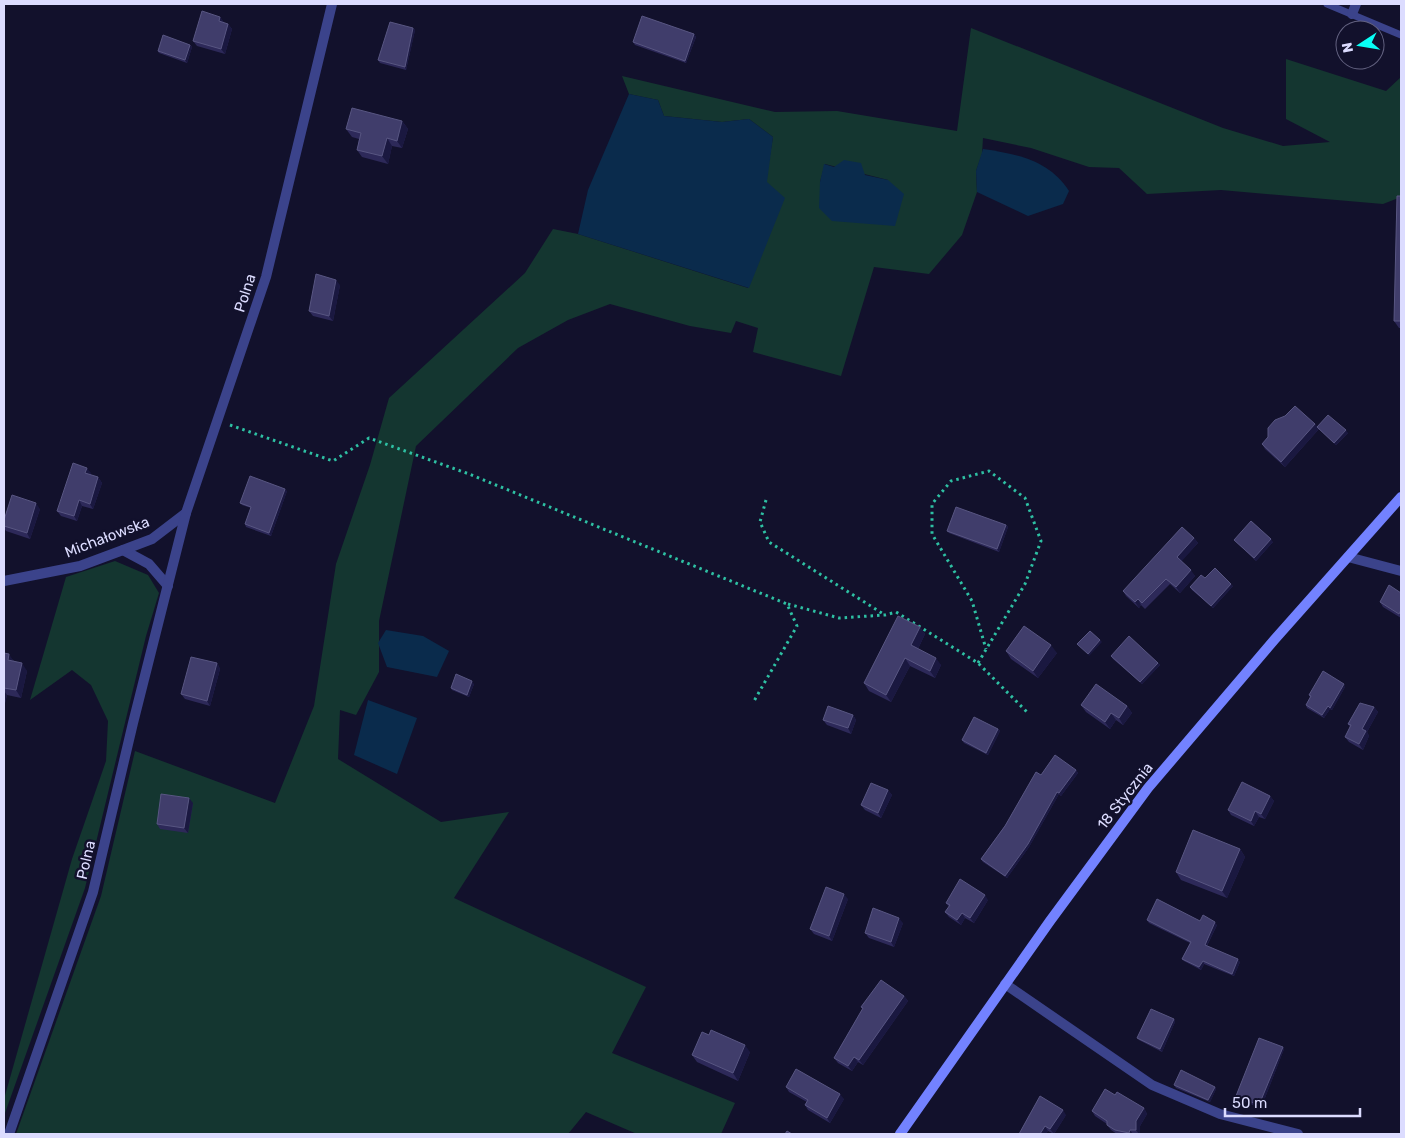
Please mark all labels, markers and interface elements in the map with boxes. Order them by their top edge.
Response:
north arrow [1335,20,1385,70]
text: N [1338,41,1357,54]
street label: Polna [230,272,260,314]
street label: Michałowska [62,513,152,561]
street label: 18 Stycznia [1093,759,1157,833]
street label: Polna [73,839,99,881]
scale bar [1225,1086,1360,1118]
text: 50 m [1232,1094,1267,1112]

